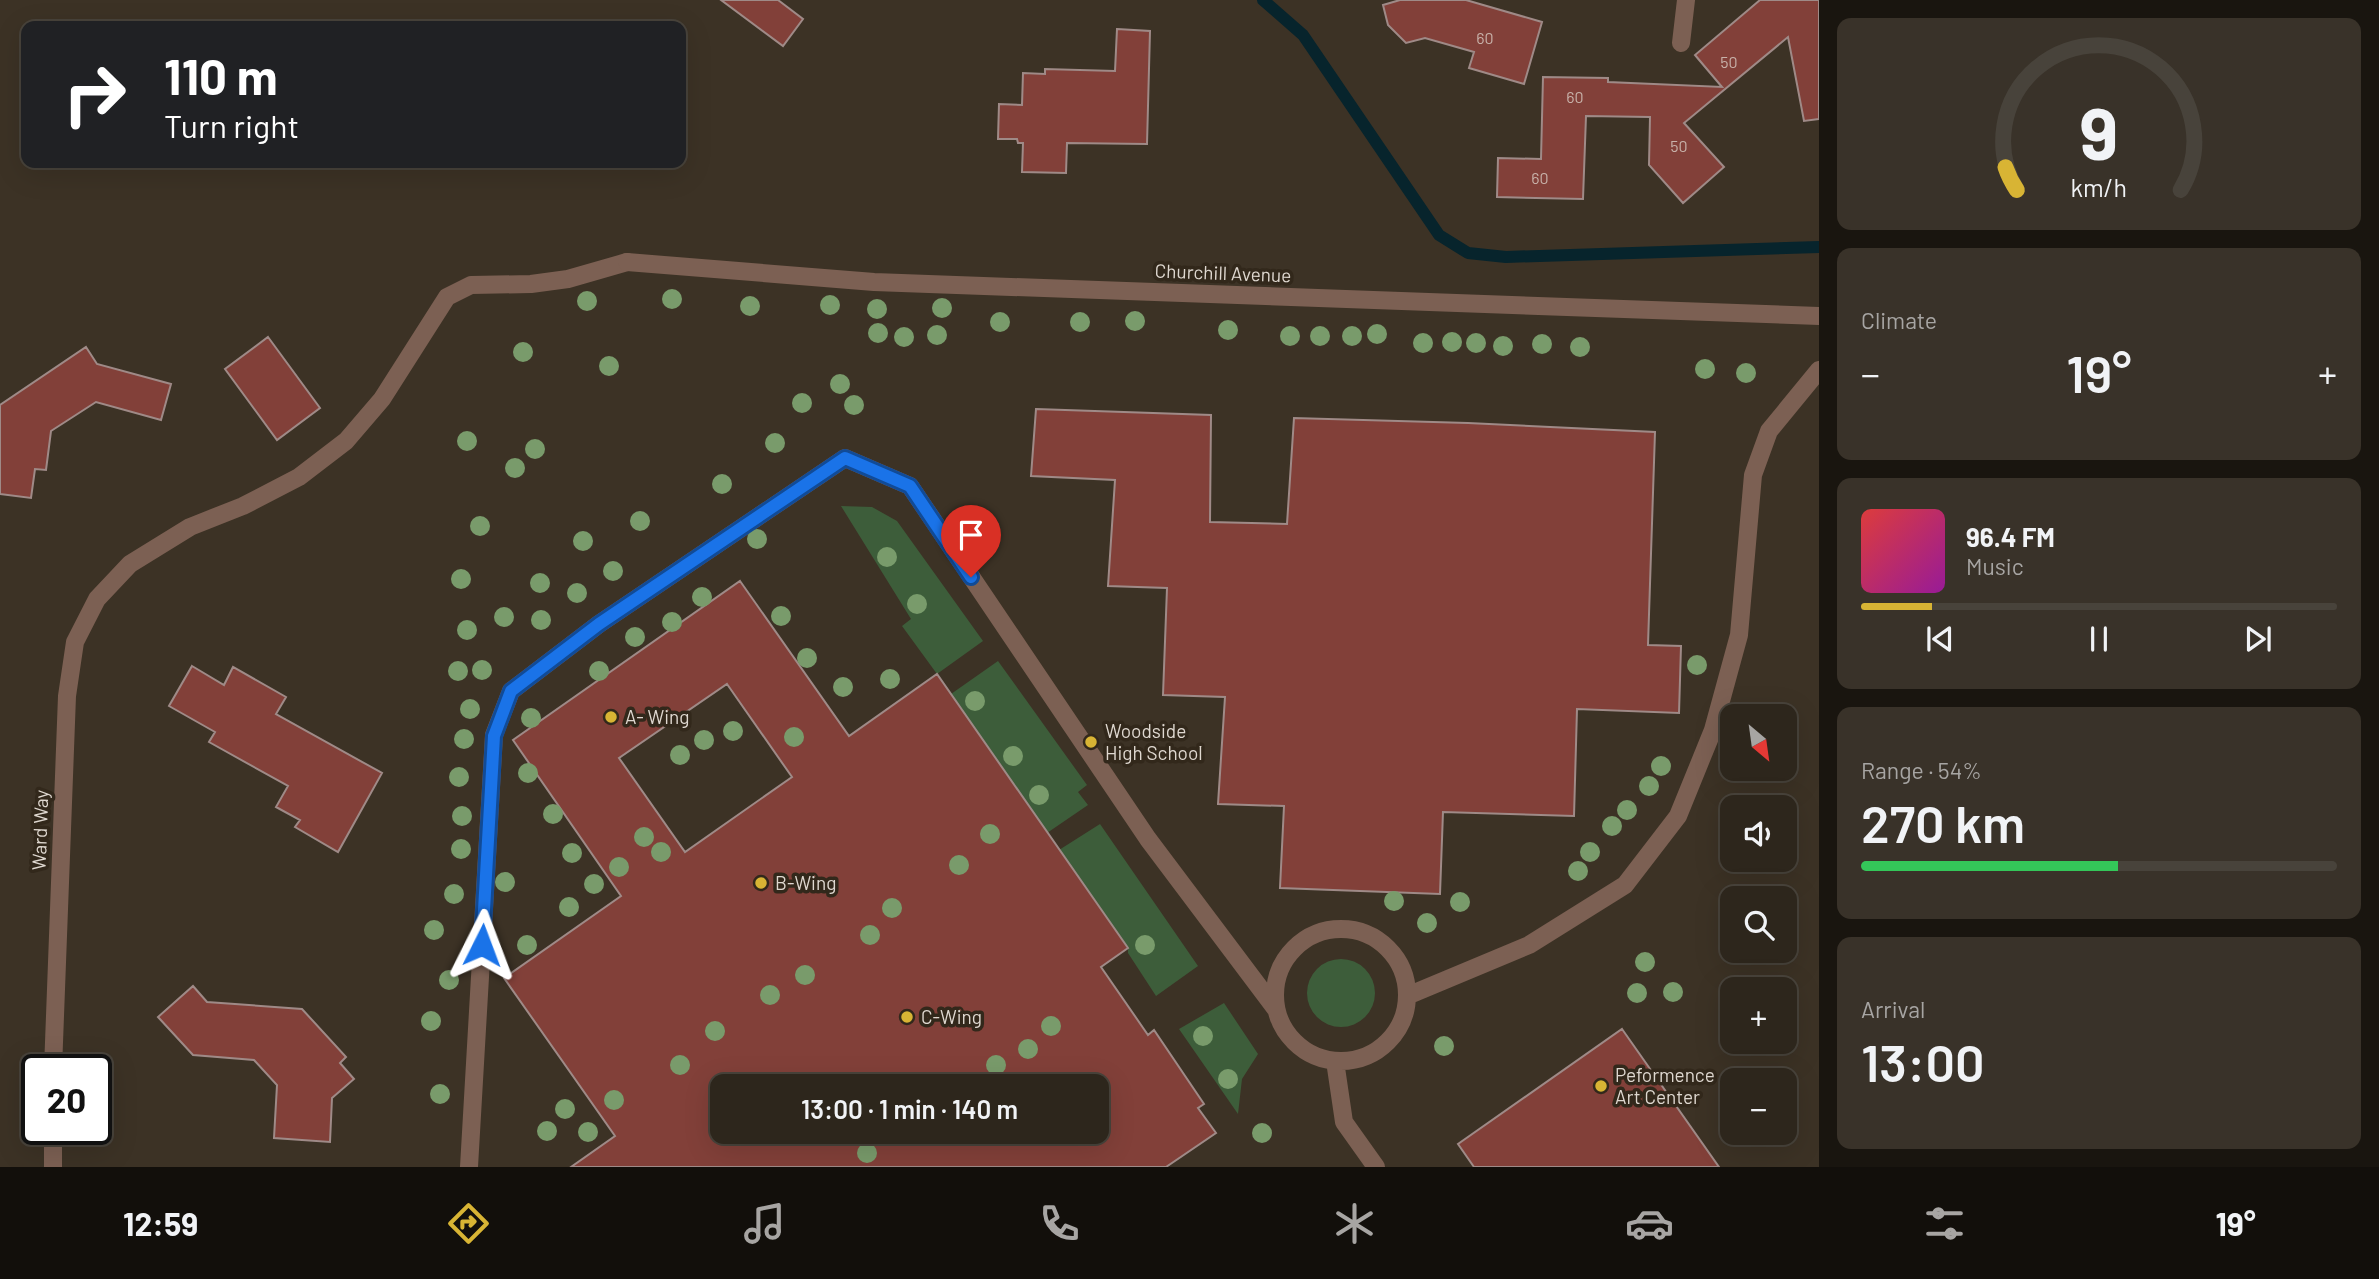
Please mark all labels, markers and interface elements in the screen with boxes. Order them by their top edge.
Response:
house number: 60 [1476,28,1494,47]
text: 110 m [164,46,278,105]
icon: right [49,49,140,140]
house number: 50 [1720,52,1738,71]
house number: 60 [1566,87,1584,106]
text: 9 [2080,87,2118,175]
text: Turn right [164,106,299,144]
house number: 50 [1670,136,1688,155]
house number: 60 [1531,168,1549,187]
text: km/h [2071,172,2127,202]
street label: Churchill Avenue [1154,259,1292,286]
text: Climate [1861,306,1937,334]
text: 19° [2066,341,2132,403]
text: − [1861,350,1880,396]
text: + [2318,350,2337,396]
pin [941,505,1001,577]
icon: arrive [952,516,990,554]
text: 96.4 FM [1966,521,2055,552]
text: Music [1966,552,2024,580]
icon: previous [1921,620,1959,658]
icon: pause [2080,620,2118,658]
icon: next [2239,620,2277,658]
north arrow [1720,704,1797,780]
map controls [1720,704,1797,1145]
place label: A- Wing [625,705,690,728]
marker: A- Wing [603,709,619,725]
place label: Woodside High School [1105,719,1203,764]
marker: Woodside High School [1083,734,1099,750]
text: Range · 54% [1861,756,1982,784]
street label: Ward Way [27,789,52,871]
text: 270 km [1861,791,2025,853]
button: sound [1720,795,1797,872]
place label: B-Wing [775,871,836,894]
marker: B-Wing [753,875,769,891]
button: search [1720,886,1797,963]
position arrow [445,908,519,982]
button: + [1720,977,1797,1054]
text: Arrival [1861,995,1925,1023]
place label: C-Wing [921,1005,982,1028]
marker: C-Wing [899,1009,915,1025]
text: 13:00 [1861,1030,1985,1092]
speed limit sign: 20 [21,1054,112,1145]
place label: Peformence Art Center [1615,1063,1715,1108]
button: − [1720,1068,1797,1145]
marker: Peformence Art Center [1593,1078,1609,1094]
text: 13:00 · 1 min · 140 m [801,1093,1018,1124]
icon: directions [444,1199,493,1248]
icon: music [740,1199,789,1248]
icon: phone [1035,1199,1084,1248]
icon: climate [1330,1199,1379,1248]
icon: car [1625,1199,1674,1248]
icon: filters [1920,1199,1969,1248]
text: 12:59 [123,1204,198,1242]
text: 19° [2216,1204,2256,1242]

